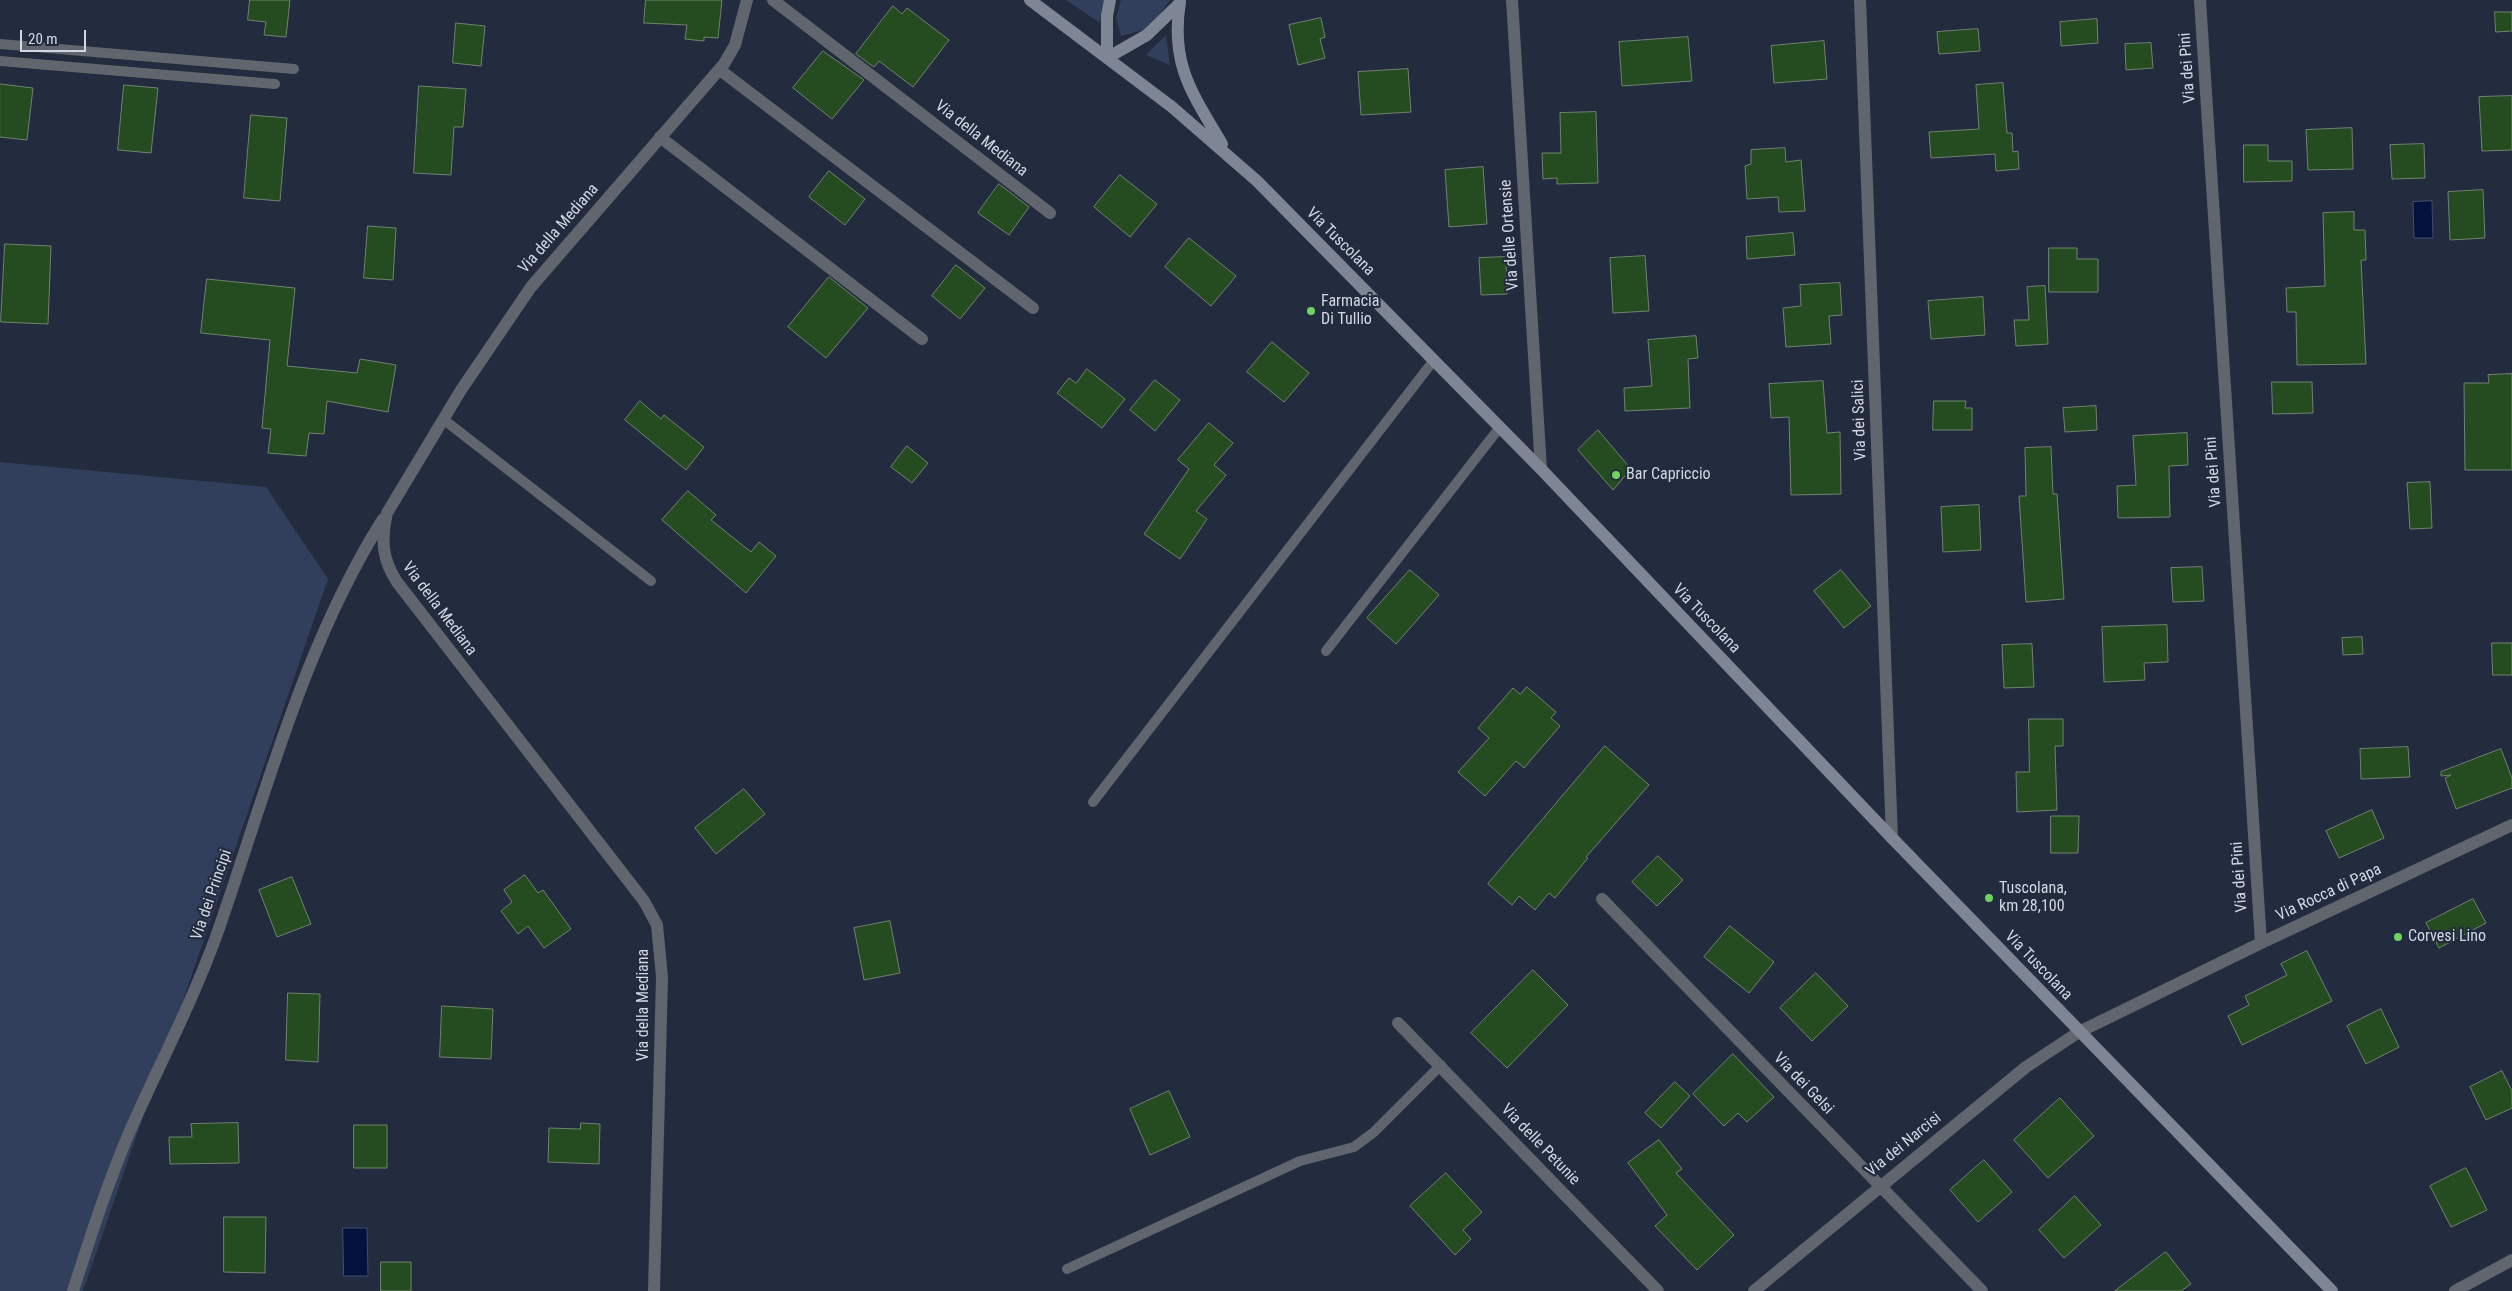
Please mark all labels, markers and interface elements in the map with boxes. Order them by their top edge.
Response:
scale bar [22,20,89,52]
text: 20 m [28,30,58,48]
street label: Via dei Pini [2176,32,2200,104]
street label: Via della Mediana [931,97,1031,181]
street label: Via delle Ortensie [1497,179,1523,291]
street label: Via della Mediana [515,180,603,278]
street label: Via Tuscolana [1302,204,1378,280]
place label: Farmacia Di Tullio [1321,292,1379,330]
marker: Farmacia Di Tullio [1305,305,1317,317]
street label: Via dei Salici [1849,379,1871,461]
street label: Via dei Pini [2202,436,2226,508]
place label: Bar Capriccio [1626,465,1711,485]
marker: Bar Capriccio [1610,469,1622,481]
street label: Via della Mediana [398,558,480,660]
street label: Via Tuscolana [1668,580,1744,658]
street label: Via dei Pini [2228,841,2252,913]
street label: Via dei Principi [188,847,236,943]
street label: Via Rocca di Papa [2273,860,2385,926]
place label: Tuscolana, km 28,100 [1999,879,2067,917]
marker: Tuscolana, km 28,100 [1983,892,1995,904]
street label: Via Tuscolana [2000,927,2076,1005]
place label: Corvesi Lino [2408,927,2486,947]
marker: Corvesi Lino [2392,931,2404,943]
street label: Via della Mediana [634,949,654,1061]
street label: Via dei Gelsi [1769,1049,1837,1119]
street label: Via delle Petunie [1496,1100,1584,1190]
street label: Via dei Narcisi [1863,1109,1945,1181]

